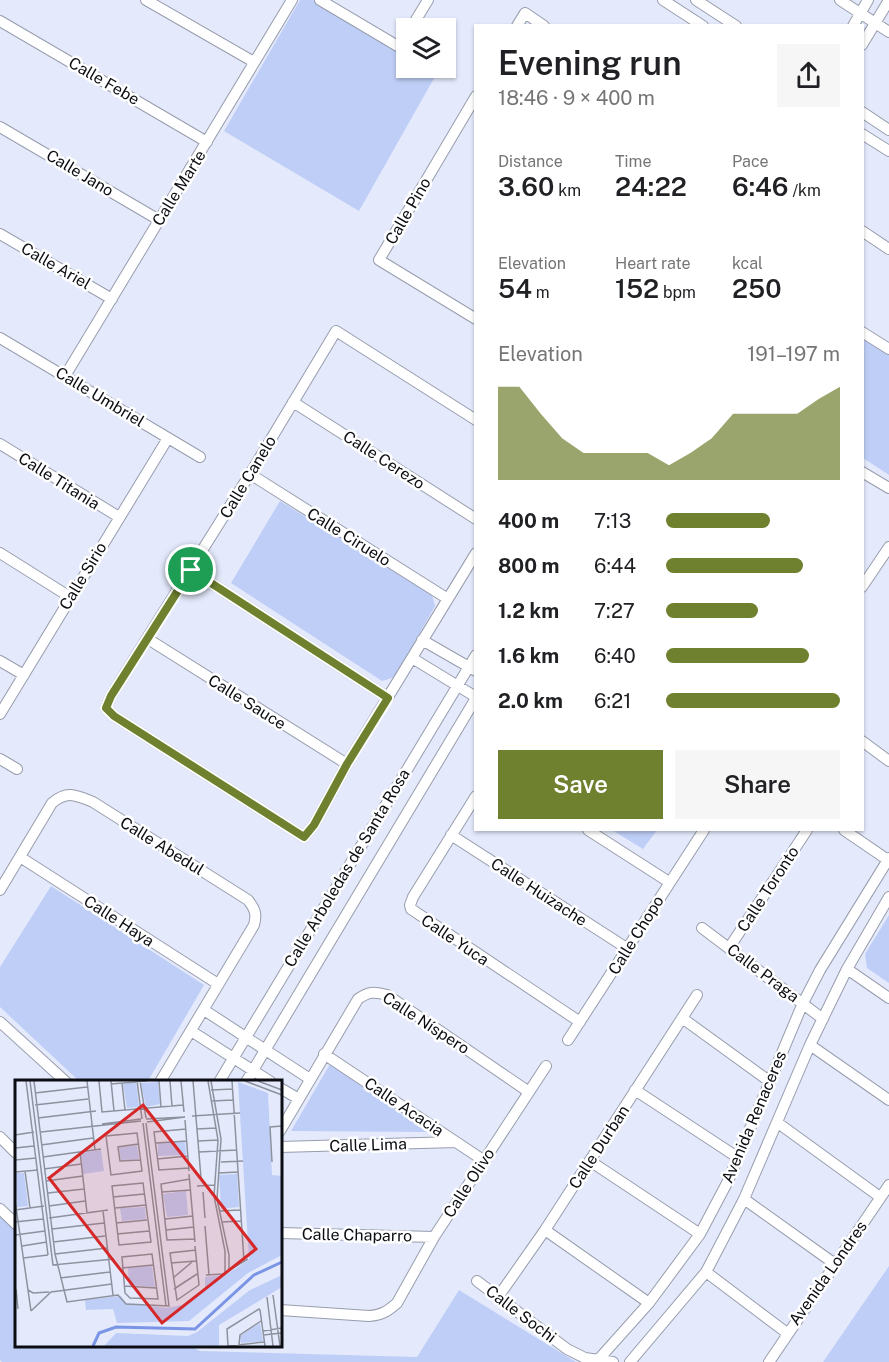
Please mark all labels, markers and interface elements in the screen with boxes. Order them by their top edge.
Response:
map controls [396,18,456,78]
button: layers [396,18,456,78]
text: Evening run [498,44,681,82]
button: share [777,44,840,107]
street label: Calle Febe [65,53,143,109]
text: 18:46 · 9 × 400 m [498,86,655,110]
street label: Calle Jano [43,146,117,200]
street label: Calle Marte [148,147,210,229]
text: Distance [498,152,563,171]
text: Time [615,152,651,171]
text: Pace [732,152,769,171]
text: 3.60 [498,171,554,202]
text: 24:22 [615,171,687,202]
text: 6:46 [732,171,789,202]
street label: Calle Pino [381,174,435,248]
text: km [554,181,581,200]
text: /km [789,181,821,200]
street label: Calle Ariel [18,238,94,294]
text: Elevation [498,254,566,273]
text: Heart rate [615,254,691,273]
text: kcal [732,254,763,273]
text: 54 [498,273,532,304]
text: 152 [615,273,659,304]
text: 250 [732,273,782,304]
text: m [532,283,550,302]
text: bpm [659,283,696,302]
text: Elevation [498,342,583,366]
text: 191–197 m [747,342,840,366]
street label: Calle Umbriel [52,363,148,431]
street label: Calle Cerezo [340,427,428,493]
street label: Calle Canelo [216,432,280,522]
street label: Calle Titania [15,449,103,513]
street label: Calle Ciruelo [304,504,394,570]
text: 400 m [498,509,559,533]
text: 7:13 [594,509,631,533]
street label: Calle Sirio [55,539,111,613]
pin [165,544,216,595]
icon: arrive [174,553,207,586]
text: 800 m [498,554,560,578]
text: 6:44 [594,554,636,578]
text: 1.2 km [498,599,559,623]
text: 7:27 [594,599,635,623]
text: 1.6 km [498,644,559,668]
text: 6:40 [594,644,636,668]
street label: Calle Sauce [205,671,289,733]
text: 2.0 km [498,689,563,713]
text: 6:21 [594,689,631,713]
button: Save [498,750,663,819]
button: Share [675,750,840,819]
street label: Calle Arboledas de Santa Rosa [280,766,414,970]
street label: Calle Abedul [117,813,208,879]
street label: Calle Toronto [733,843,803,935]
street label: Calle Huizache [487,854,591,930]
street label: Calle Haya [80,891,158,951]
street label: Calle Chopo [604,892,668,978]
street label: Calle Yuca [418,910,492,970]
street label: Calle Praga [723,940,803,1006]
street label: Calle Níspero [379,988,473,1058]
street label: Avenida Renaceres [718,1048,790,1186]
street label: Calle Acacia [361,1074,447,1140]
inset map [15,1080,282,1347]
street label: Calle Durban [565,1102,633,1192]
street label: Calle Lima [329,1134,407,1156]
street label: Calle Olivo [440,1145,498,1221]
street label: Avenida Londres [785,1217,871,1329]
street label: Calle Chaparro [302,1225,412,1245]
street label: Calle Sochi [482,1281,560,1347]

